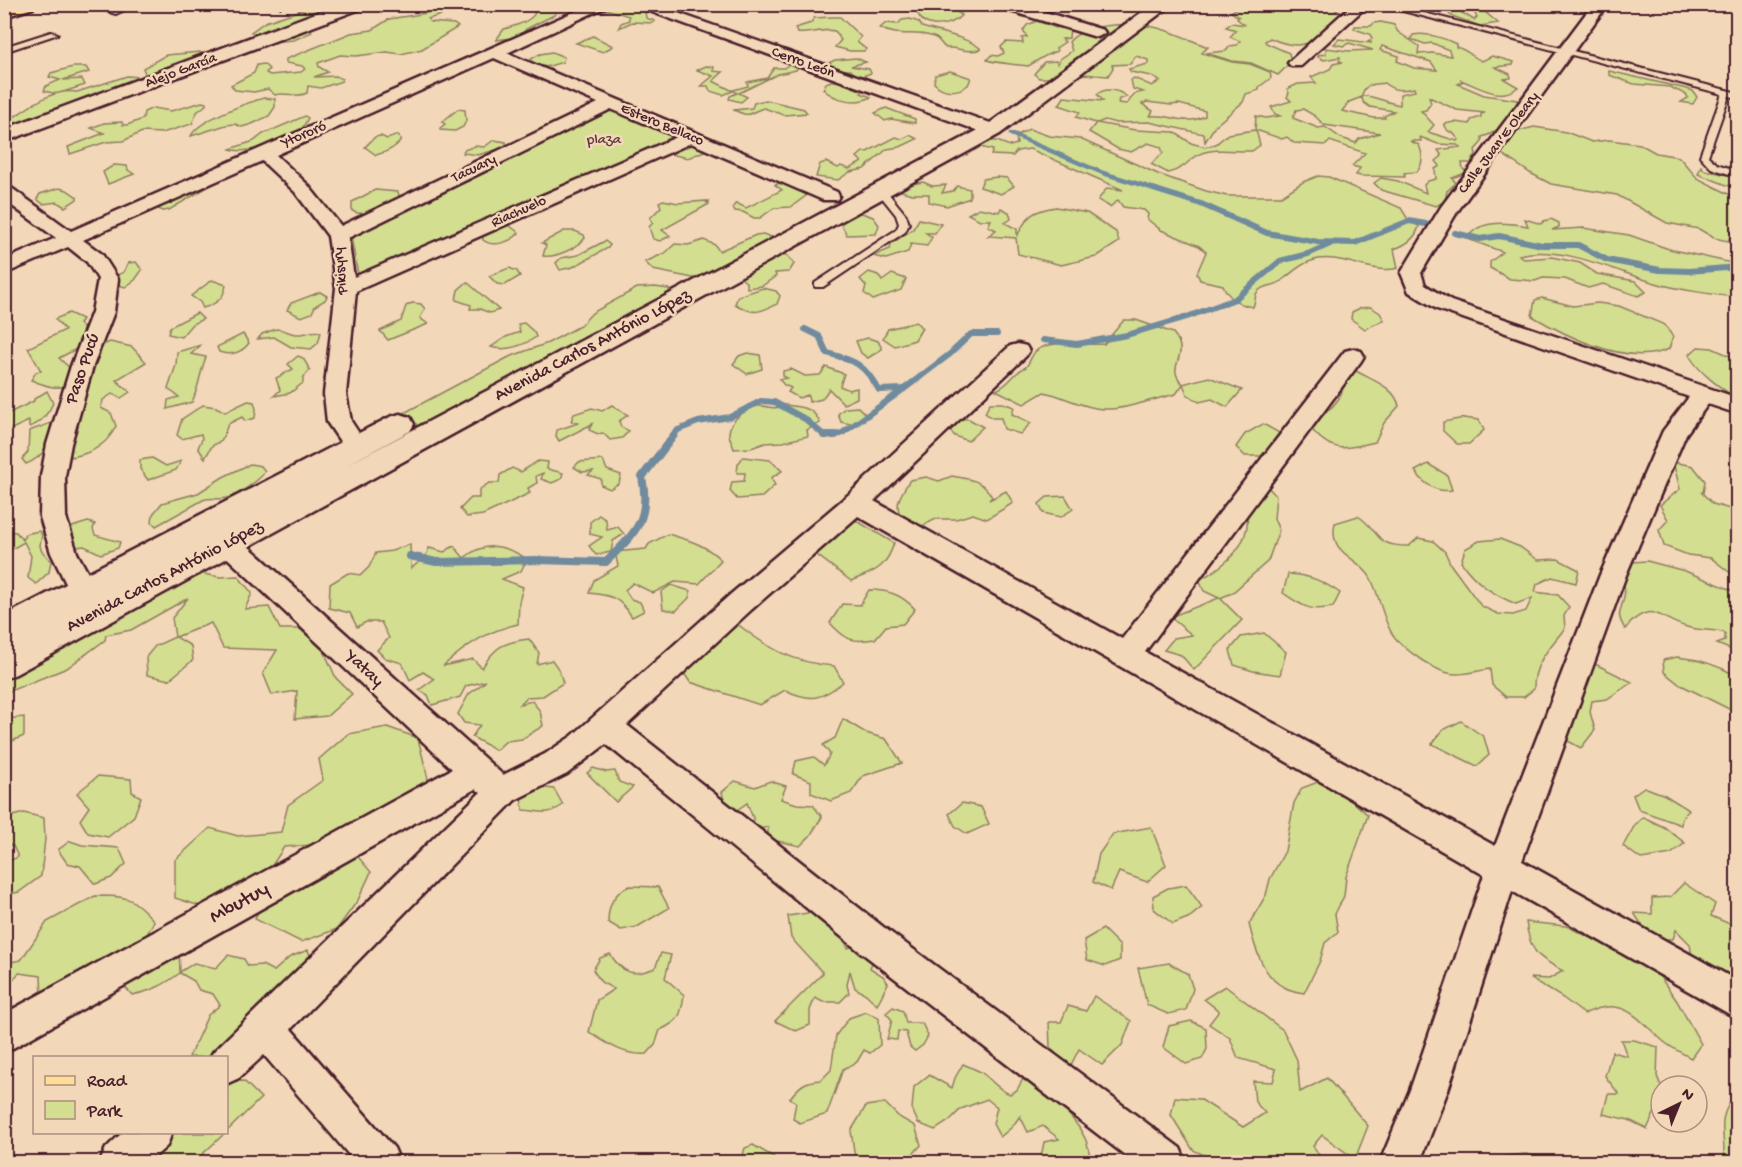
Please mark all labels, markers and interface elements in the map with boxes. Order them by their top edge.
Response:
street label: Cerro León [769,43,837,83]
street label: Alejo García [143,49,220,93]
street label: Calle Juan’E Oleary [1455,88,1544,198]
street label: Estero Bellaco [618,99,706,151]
street label: Ytororó [277,117,329,153]
park label: plaza [586,131,622,149]
street label: Tacuary [448,150,500,188]
street label: Riachuelo [489,192,550,232]
street label: Pikisyry [330,246,353,296]
street label: Avenida Carlos António López [491,285,696,407]
street label: Paso Pucú [61,331,105,408]
street label: Avenida Carlos António López [63,516,268,638]
street label: Yatay [339,645,388,692]
street label: Mbutuy [206,877,274,931]
legend [33,1056,228,1134]
text: Road [87,1072,128,1093]
north arrow [1649,1074,1709,1134]
text: N [1677,1085,1698,1106]
text: Park [86,1102,123,1123]

